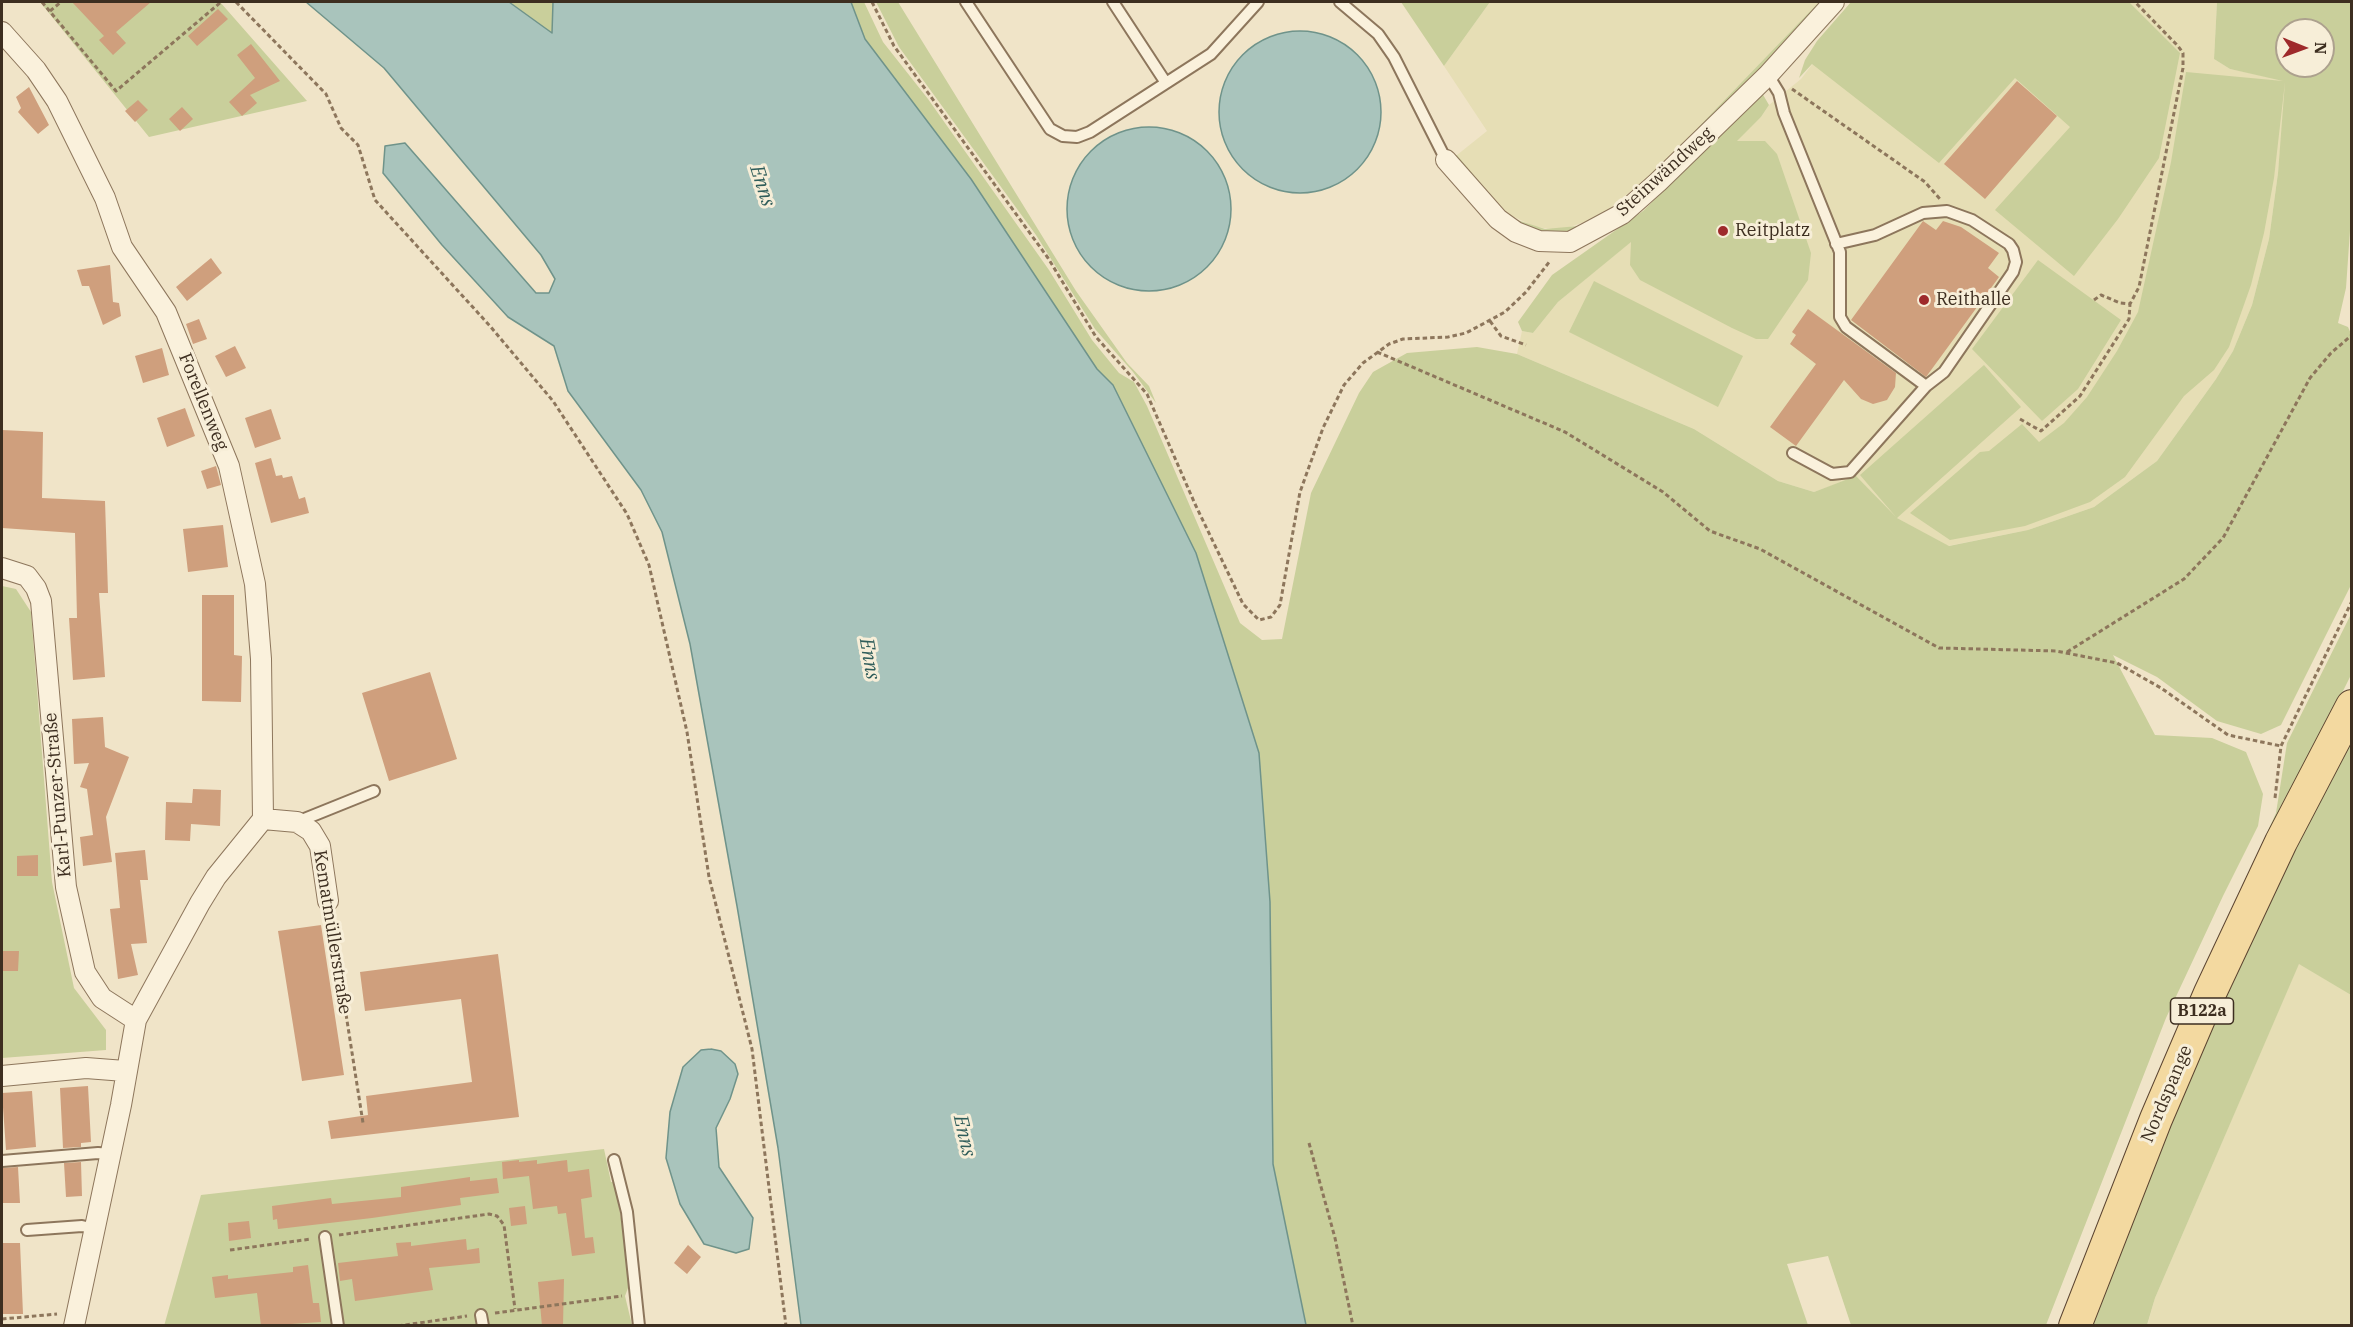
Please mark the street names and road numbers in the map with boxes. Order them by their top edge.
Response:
street label: Steinwändweg [1612,123,1718,221]
street label: Forellenweg [174,350,232,454]
street label: Karl-Punzer-Straße [40,712,76,878]
street label: Kematmüllerstraße [308,848,356,1016]
road number: B122a [2170,998,2234,1024]
street label: Nordspange [2137,1042,2197,1146]

